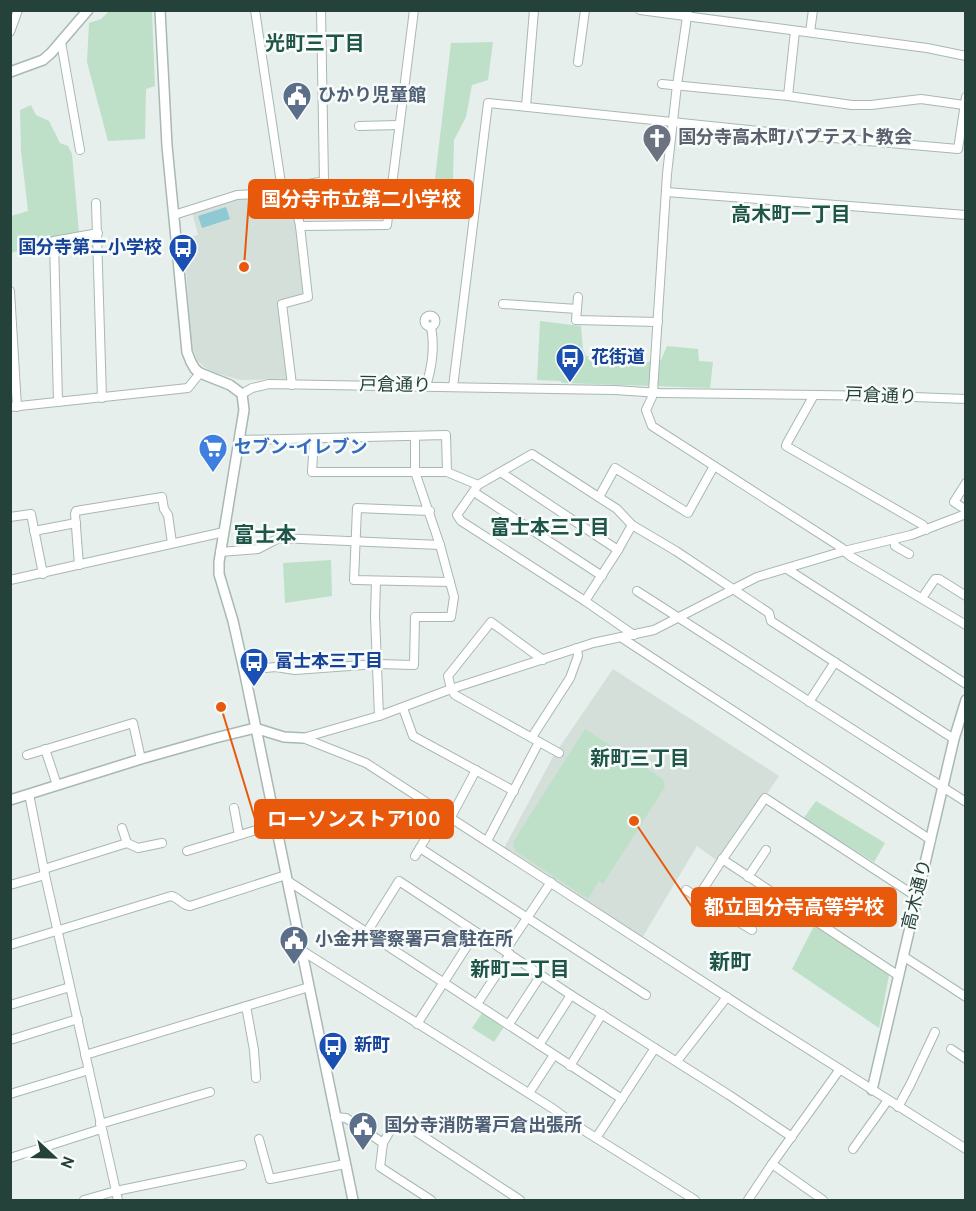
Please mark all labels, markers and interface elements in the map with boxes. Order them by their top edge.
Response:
district label: 光町三丁目 [265,32,365,58]
public building icon: ひかり児童館 [281,80,313,122]
place label: ひかり児童館 [318,85,426,108]
church icon: 国分寺高木町バプテスト教会 [641,122,673,164]
place label: 国分寺高木町バプテスト教会 [678,127,912,150]
callout: 国分寺市立第二小学校 [249,180,473,218]
text: 国分寺市立第二小学校 [261,188,461,214]
district label: 高木町一丁目 [731,203,851,229]
bus stop icon: 国分寺第二小学校 [167,232,199,274]
place label: 国分寺第二小学校 [18,237,162,260]
bus stop icon: 花街道 [554,342,586,384]
place label: 花街道 [591,347,645,370]
street label: 戸倉通り [359,374,431,398]
street label: 戸倉通り [845,384,917,410]
supermarket icon: セブン-イレブン [197,432,229,474]
place label: セブン-イレブン [234,437,367,460]
district label: 富士本三丁目 [490,516,610,542]
district label: 富士本 [234,523,297,550]
bus stop icon: 富士本三丁目 [238,646,270,688]
place label: 富士本三丁目 [275,651,383,674]
district label: 新町三丁目 [590,747,690,773]
callout: ローソンストア100 [255,800,453,838]
text: ローソンストア100 [267,808,441,834]
street label: 高木通り [898,857,938,933]
callout: 都立国分寺高等学校 [692,888,896,926]
text: 都立国分寺高等学校 [704,896,884,922]
public building icon: 小金井警察署戸倉駐在所 [278,924,310,966]
place label: 小金井警察署戸倉駐在所 [315,929,513,952]
district label: 新町 [709,950,751,977]
district label: 新町二丁目 [470,958,570,984]
bus stop icon: 新町 [317,1030,349,1072]
place label: 新町 [354,1035,390,1058]
public building icon: 国分寺消防署戸倉出張所 [347,1110,379,1152]
place label: 国分寺消防署戸倉出張所 [384,1115,582,1138]
north arrow [24,1127,84,1187]
text: N [55,1153,77,1171]

